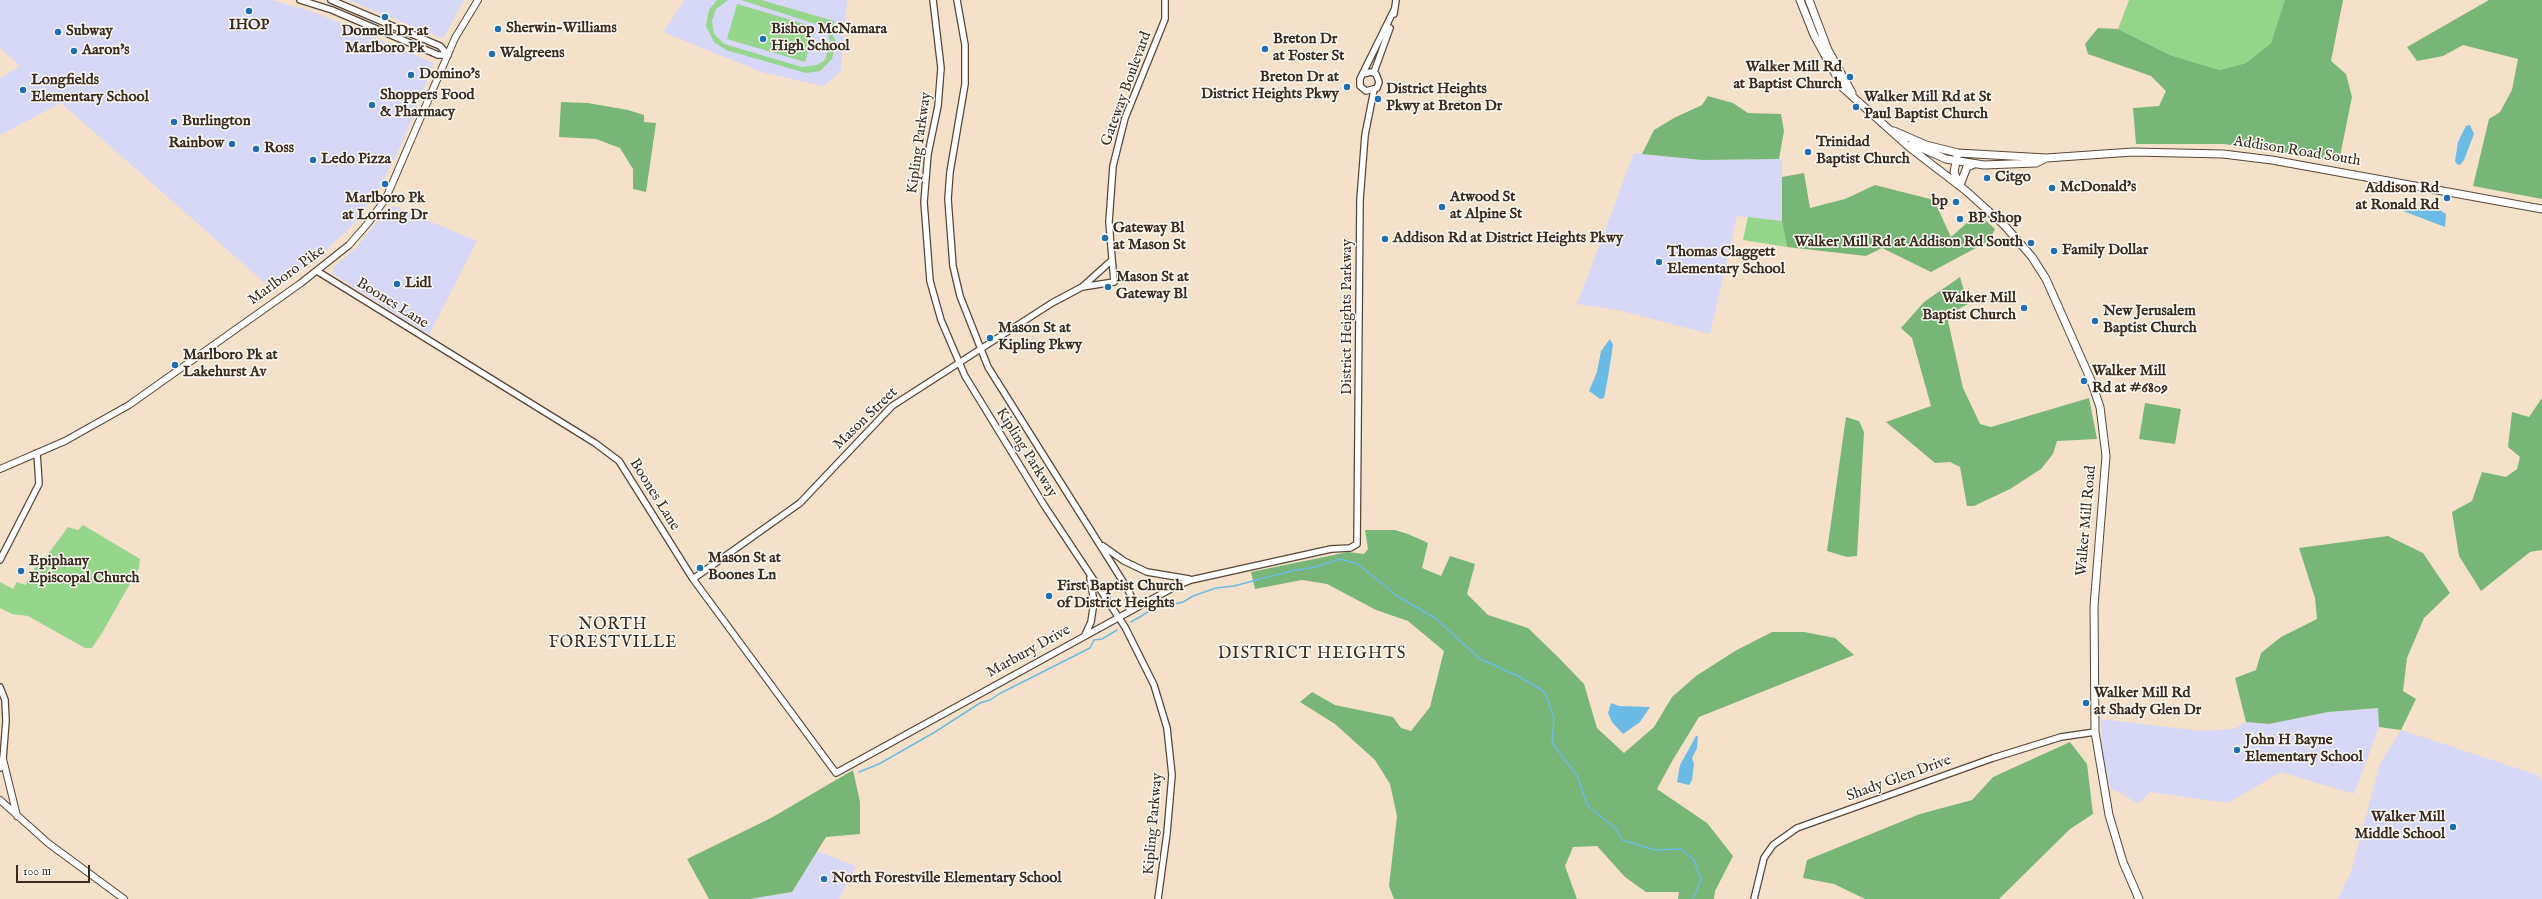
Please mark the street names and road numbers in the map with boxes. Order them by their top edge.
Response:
street label: Gateway Boulevard [1098,29,1156,149]
street label: Kipling Parkway [904,91,936,195]
street label: Addison Road South [2232,133,2362,171]
street label: District Heights Parkway [1339,239,1357,395]
street label: Marlboro Pike [245,242,329,310]
street label: Boones Lane [353,275,431,333]
street label: Mason Street [830,384,902,454]
street label: Kipling Parkway [991,405,1061,501]
street label: Boones Lane [625,456,683,534]
street label: Walker Mill Road [2073,465,2101,577]
street label: Marbury Drive [984,622,1074,682]
street label: Shady Glen Drive [1844,752,1954,806]
street label: Kipling Parkway [1141,772,1167,876]

